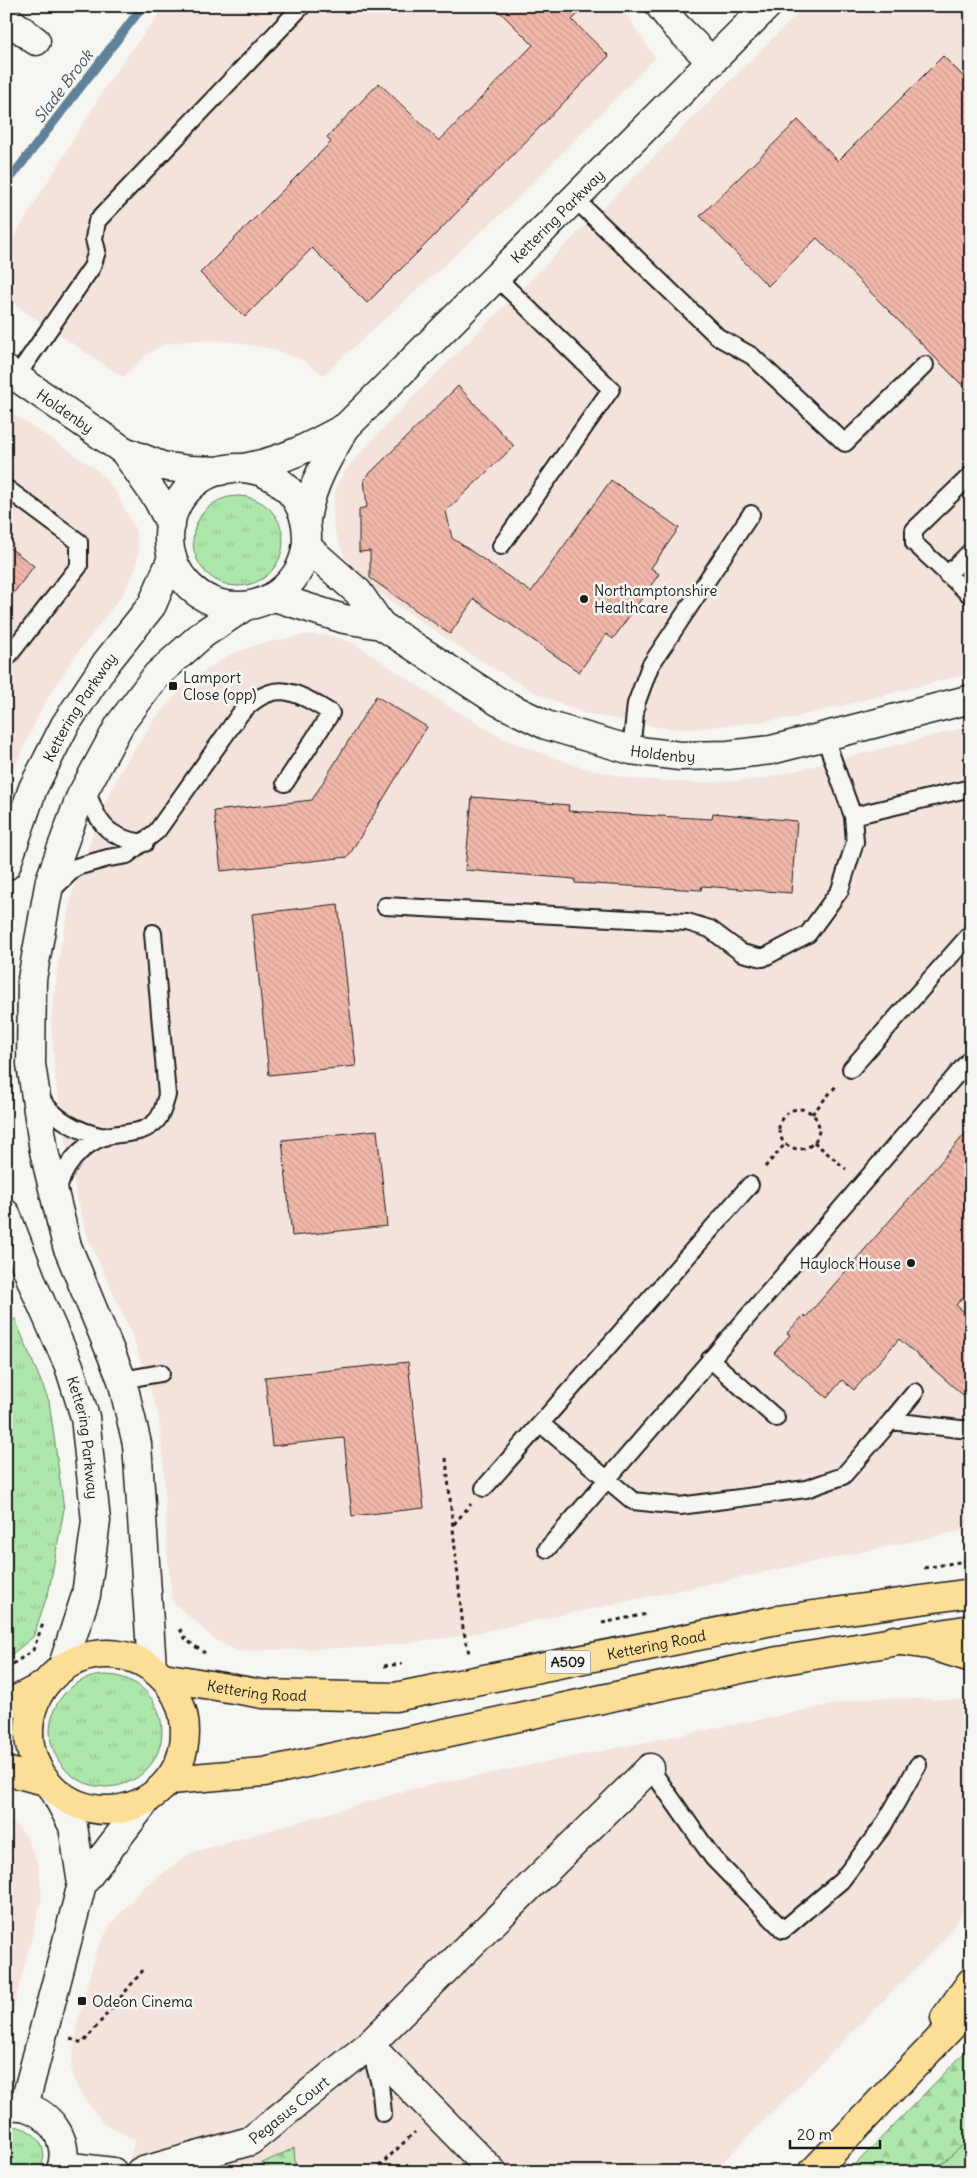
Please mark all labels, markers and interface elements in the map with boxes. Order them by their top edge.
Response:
water label: Slade Brook [29,44,98,126]
street label: Kettering Parkway [506,165,608,267]
street label: Holdenby [33,385,98,437]
place label: Northamptonshire Healthcare [594,581,717,617]
marker: Northamptonshire Healthcare [578,593,590,605]
street label: Kettering Parkway [39,648,120,765]
place label: Lamport Close (opp) [183,668,257,704]
marker: Lamport Close (opp) [167,680,179,692]
street label: Holdenby [629,741,695,766]
place label: Haylock House [800,1254,901,1273]
marker: Haylock House [905,1257,917,1269]
street label: Kettering Parkway [63,1374,103,1500]
street label: Kettering Road [605,1625,708,1664]
road number: A509 [546,1650,590,1674]
street label: Kettering Road [206,1675,307,1704]
place label: Odeon Cinema [92,1992,193,2011]
marker: Odeon Cinema [76,1995,88,2007]
street label: Pegasus Court [245,2072,333,2148]
scale bar [790,2118,880,2150]
text: 20 m [797,2125,832,2144]

